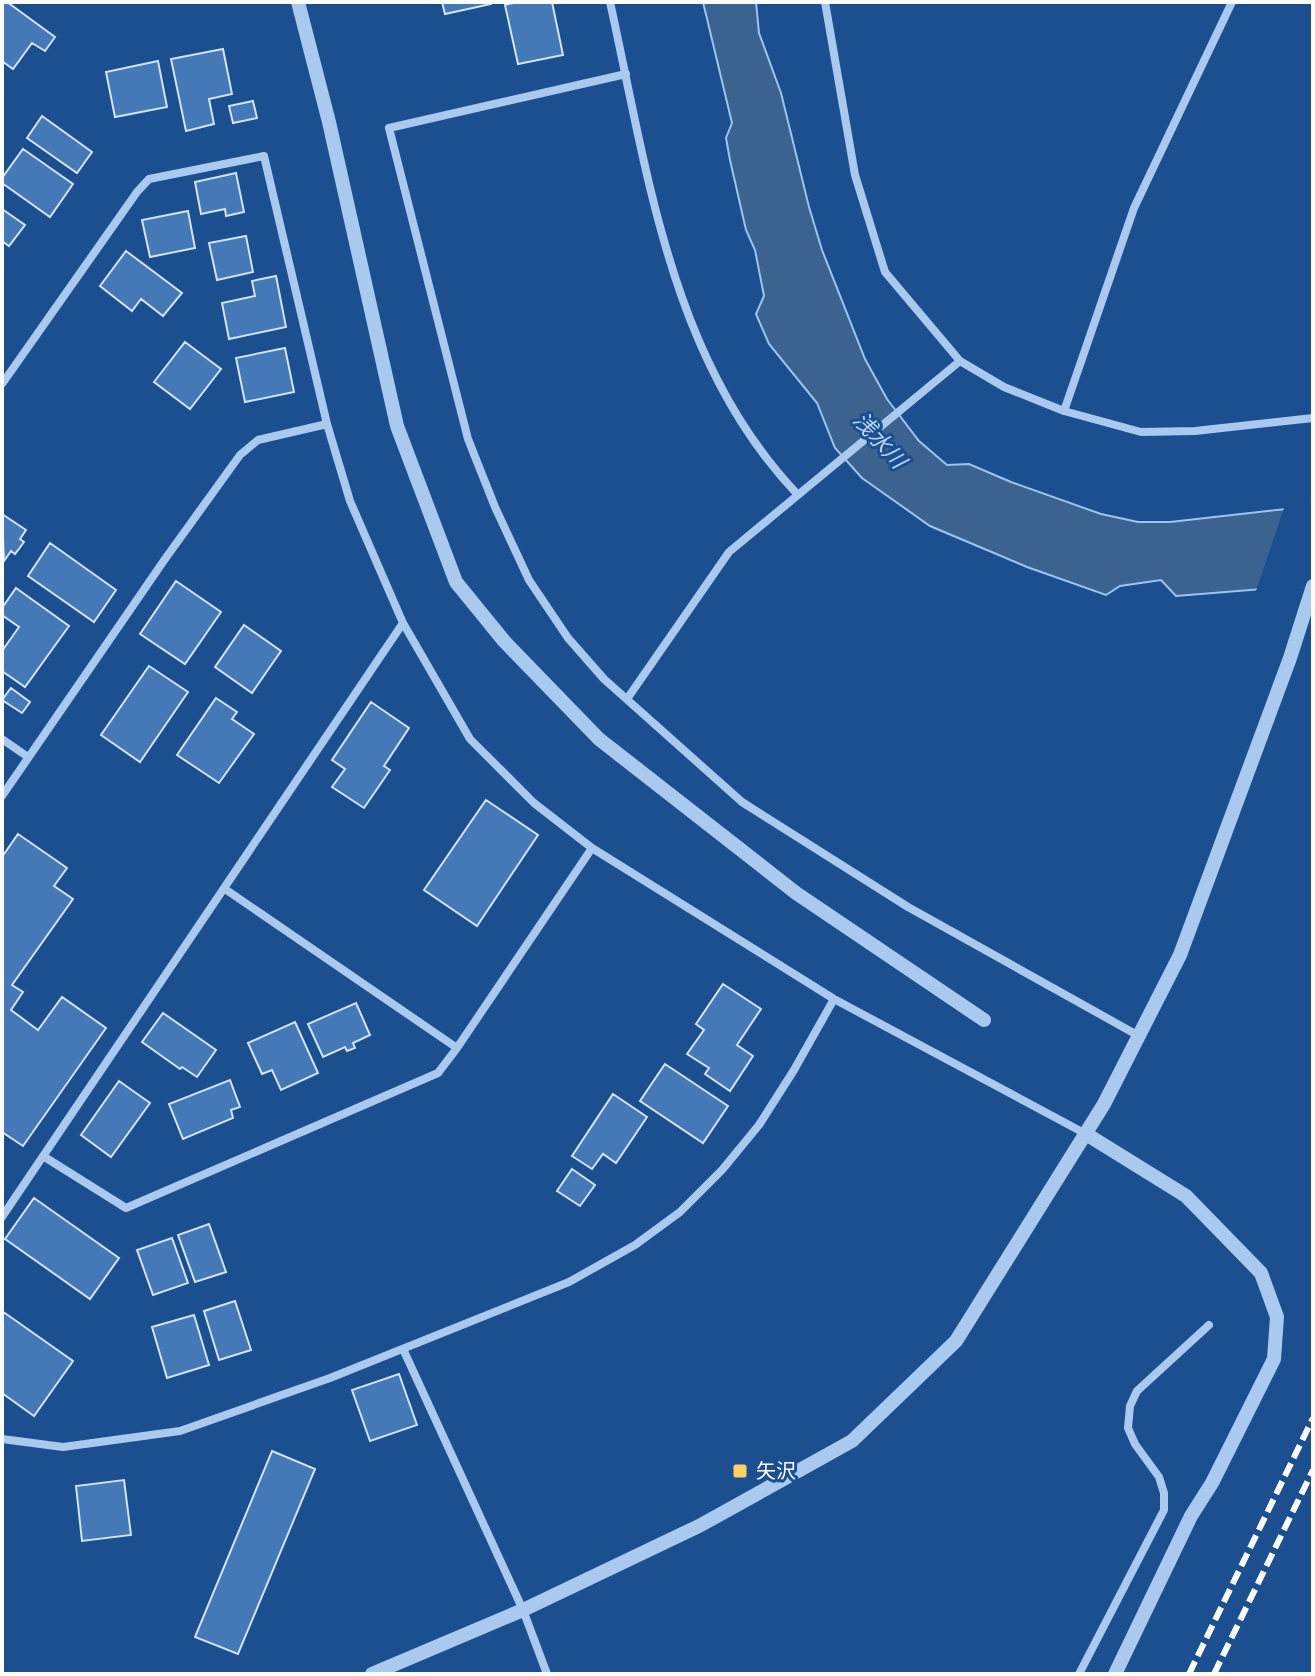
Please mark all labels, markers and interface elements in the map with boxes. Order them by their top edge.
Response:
water label: 浅水川 [848,407,913,475]
place label: 矢沢 [756,1459,796,1483]
marker: 矢沢 [731,1462,749,1480]

